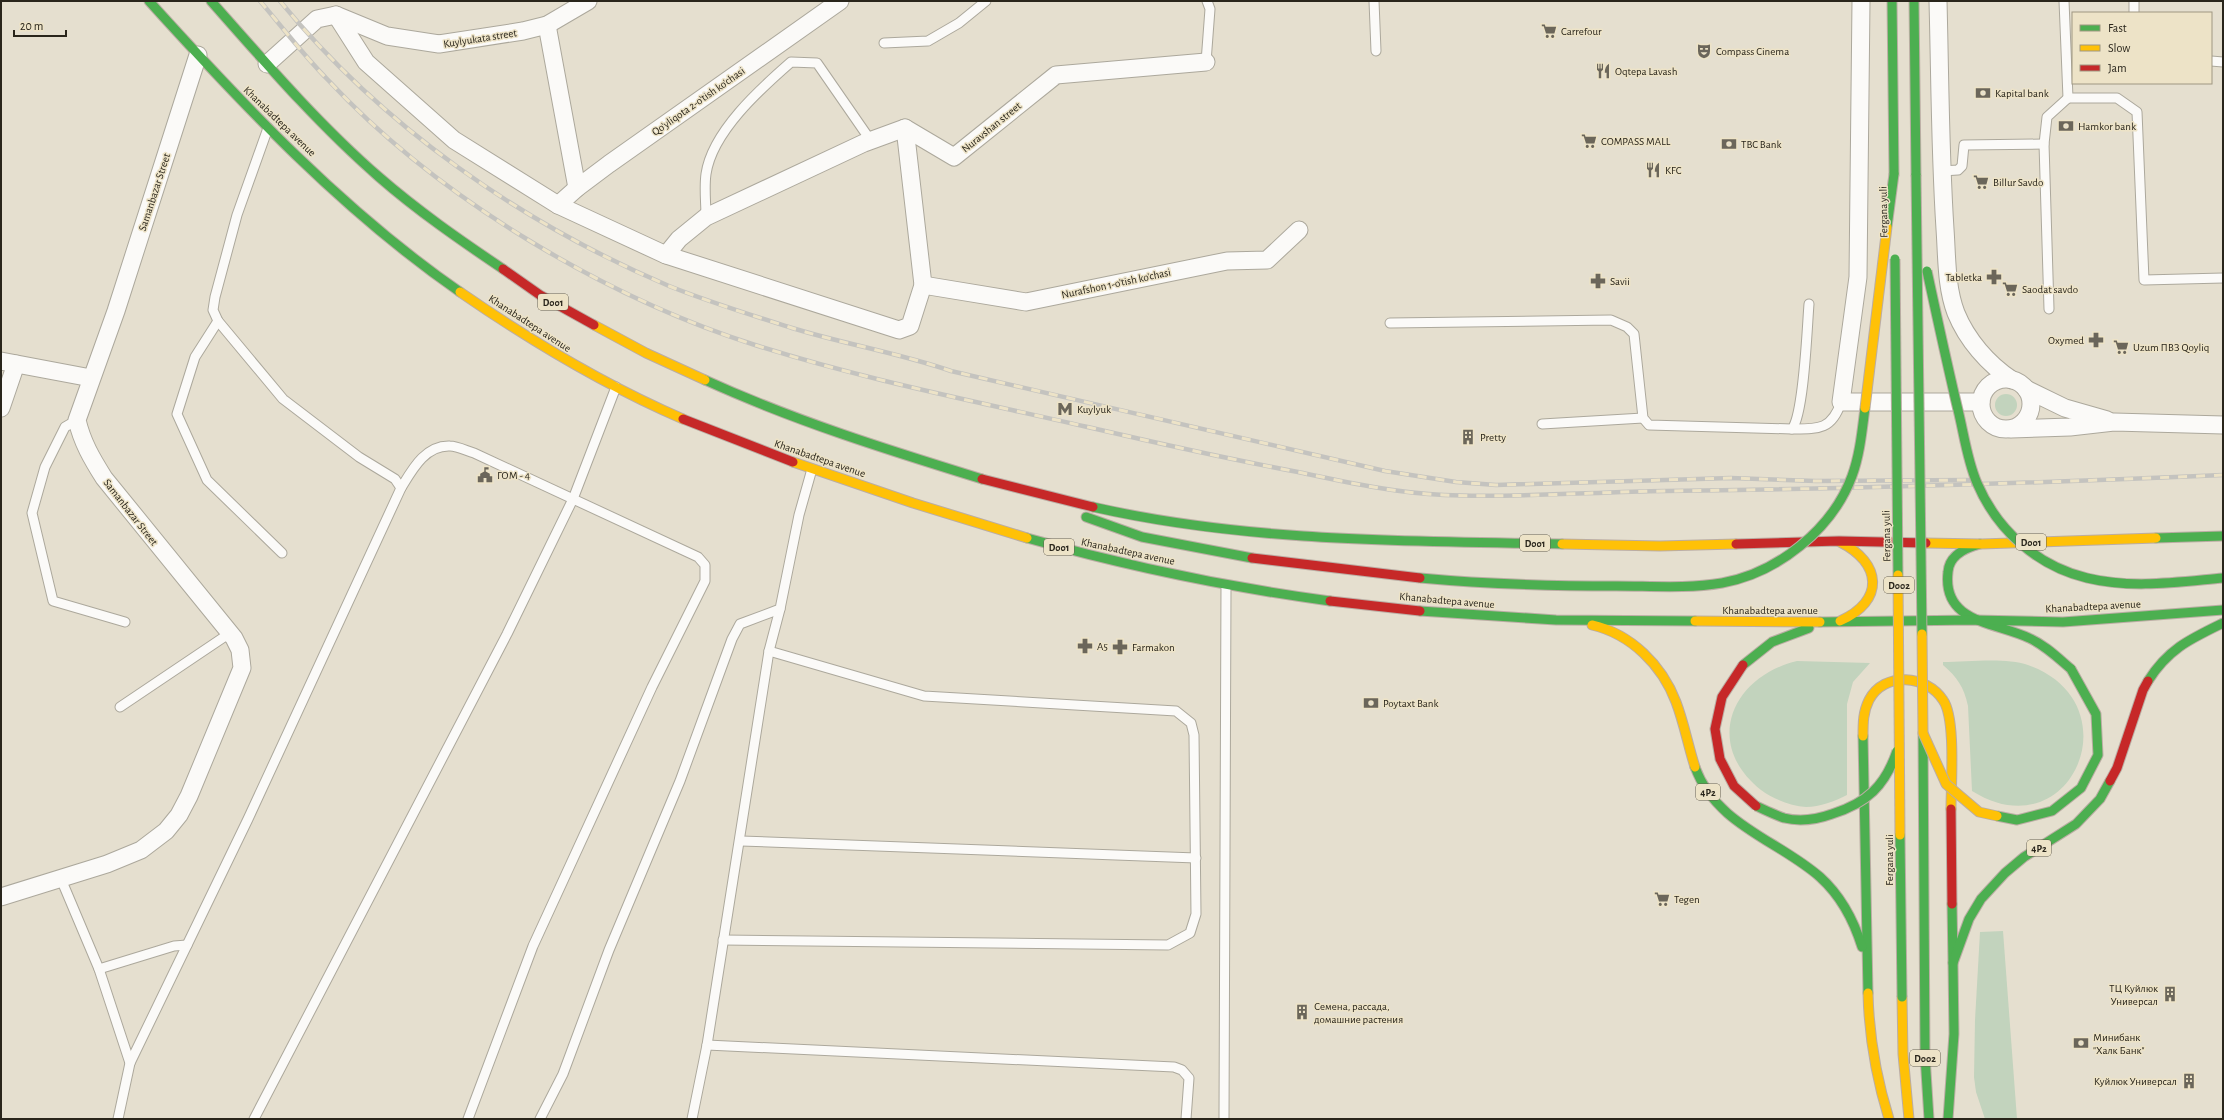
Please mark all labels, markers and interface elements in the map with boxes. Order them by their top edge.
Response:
scale bar [14,12,66,38]
legend [2072,12,2212,84]
text: 20 m [20,20,43,32]
supermarket icon: Carrefour [1540,22,1558,40]
text: Fast [2108,22,2127,34]
place label: Carrefour [1561,26,1602,37]
street label: Kuylyukata street [443,27,518,50]
theatre icon: Compass Cinema [1695,42,1713,60]
text: Slow [2108,42,2130,54]
place label: Compass Cinema [1716,46,1789,57]
restaurant icon: Oqtepa Lavash [1594,62,1612,80]
text: Jam [2108,62,2127,74]
street label: Qo'yliqota 2-o'tish ko'chasi [650,65,747,138]
place label: Oqtepa Lavash [1615,66,1677,77]
street label: Khanabadtepa avenue [241,84,318,159]
bank icon: Kapital bank [1974,84,1992,102]
place label: Kapital bank [1995,88,2049,99]
street label: Nuravshan street [959,100,1024,155]
bank icon: Hamkor bank [2057,117,2075,135]
place label: Hamkor bank [2078,121,2136,132]
supermarket icon: COMPASS MALL [1580,132,1598,150]
bank icon: TBC Bank [1720,135,1738,153]
place label: COMPASS MALL [1601,136,1671,147]
place label: TBC Bank [1741,139,1781,150]
street label: Samanbazar Street [137,152,172,232]
restaurant icon: KFC [1644,161,1662,179]
place label: KFC [1665,165,1682,176]
supermarket icon: Billur Savdo [1972,173,1990,191]
place label: Billur Savdo [1993,177,2043,188]
street label: Fergana yuli [1878,186,1889,238]
street label: Nurafshon 1-o'tish ko'chasi [1060,267,1172,300]
pharmacy icon: Tabletka [1985,268,2003,286]
pharmacy icon: Savii [1589,272,1607,290]
place label: Tabletka [1945,272,1982,283]
place label: Savii [1610,276,1630,287]
supermarket icon: Saodat savdo [2001,280,2019,298]
place label: Saodat savdo [2022,284,2078,295]
street label: Khanabadtepa avenue [487,293,573,354]
road number: D001 [538,294,568,310]
pharmacy icon: Oxymed [2087,331,2105,349]
place label: Oxymed [2048,335,2084,346]
supermarket icon: Uzum ПВЗ Qoyliq [2112,338,2130,356]
place label: Uzum ПВЗ Qoyliq [2133,342,2209,353]
metro station icon: Kuylyuk [1056,400,1074,418]
place label: Kuylyuk [1077,404,1111,415]
building icon: Pretty [1459,428,1477,446]
place label: Pretty [1480,432,1506,443]
street label: Khanabadtepa avenue [773,438,867,479]
public building icon: ГОМ - 4 [476,466,494,484]
place label: ГОМ - 4 [497,470,530,481]
street label: Samanbazar Street [101,477,160,548]
street label: Fergana yuli [1881,510,1892,562]
road number: D001 [2016,534,2046,550]
road number: D001 [1520,535,1550,551]
street label: Khanabadtepa avenue [1080,536,1176,567]
road number: D001 [1044,539,1074,555]
road number: D002 [1884,577,1914,593]
street label: Khanabadtepa avenue [1399,591,1495,610]
street label: Khanabadtepa avenue [2045,599,2141,614]
street label: Khanabadtepa avenue [1722,605,1818,616]
pharmacy icon: A5 [1076,637,1094,655]
pharmacy icon: Farmakon [1111,638,1129,656]
place label: A5 [1097,641,1108,652]
place label: Farmakon [1132,642,1175,653]
bank icon: Poytaxt Bank [1362,694,1380,712]
place label: Poytaxt Bank [1383,698,1438,709]
road number: 4P2 [1696,784,1720,800]
street label: Fergana yuli [1884,834,1895,886]
road number: 4P2 [2027,840,2051,856]
supermarket icon: Tegen [1653,890,1671,908]
place label: Tegen [1674,894,1700,905]
place label: ТЦ Куйлюк Универсал [2109,983,2158,1007]
building icon: ТЦ Куйлюк Универсал [2161,985,2179,1003]
place label: Семена, рассада, домашние растения [1314,1001,1403,1025]
building icon: Семена, рассада, домашние растения [1293,1003,1311,1021]
place label: Минибанк "Халк Банк" [2093,1032,2145,1056]
bank icon: Минибанк "Халк Банк" [2072,1034,2090,1052]
road number: D002 [1910,1050,1940,1066]
building icon: Куйлюк Универсал [2180,1072,2198,1090]
place label: Куйлюк Универсал [2094,1076,2177,1087]

